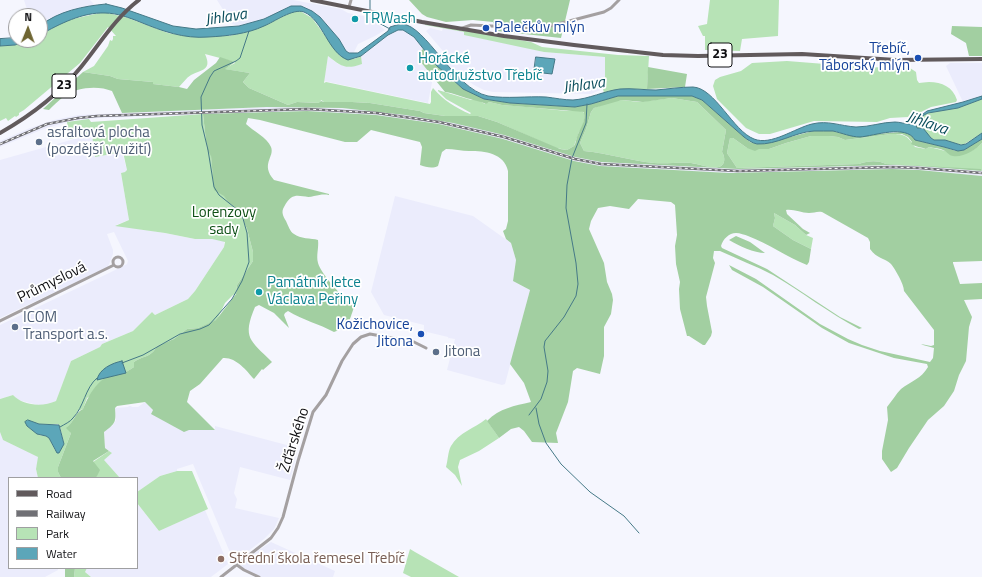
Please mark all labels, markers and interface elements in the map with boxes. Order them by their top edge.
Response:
water label: Jihlava [204,5,248,31]
north arrow [8,8,48,48]
text: N [24,9,32,25]
place label: TRWash [363,10,416,28]
marker: TRWash [350,14,360,24]
place label: Palečkův mlýn [494,19,585,37]
marker: Palečkův mlýn [481,23,491,33]
place label: Třebíč, Táborský mlýn [819,40,910,75]
road number: 23 [708,43,732,67]
place label: Horácké autodružstvo Třebíč [418,50,543,85]
marker: Třebíč, Táborský mlýn [913,53,923,63]
marker: Horácké autodružstvo Třebíč [405,63,415,73]
road number: 23 [52,74,76,98]
water label: Jihlava [562,74,606,98]
water label: Jihlava [904,108,950,140]
place label: asfaltová plocha (pozdější využití) [47,124,151,159]
marker: asfaltová plocha (pozdější využití) [34,137,44,147]
park label: Lorenzovy sady [192,204,256,239]
street label: Průmyslová [15,259,89,307]
place label: Památník letce Václava Peřiny [267,274,361,309]
marker: Památník letce Václava Peřiny [254,287,264,297]
place label: ICOM Transport a.s. [23,309,108,344]
place label: Kožichovice, Jitona [336,316,413,351]
marker: ICOM Transport a.s. [10,322,20,332]
marker: Kožichovice, Jitona [416,329,426,339]
place label: Jitona [444,343,480,361]
marker: Jitona [431,347,441,357]
street label: Žďárského [276,405,314,475]
legend [8,477,138,569]
text: Road [46,484,72,503]
text: Railway [46,504,86,523]
text: Park [46,524,69,543]
text: Water [46,544,77,563]
place label: Střední škola řemesel Třebíč [229,550,405,568]
marker: Střední škola řemesel Třebíč [216,554,226,564]

